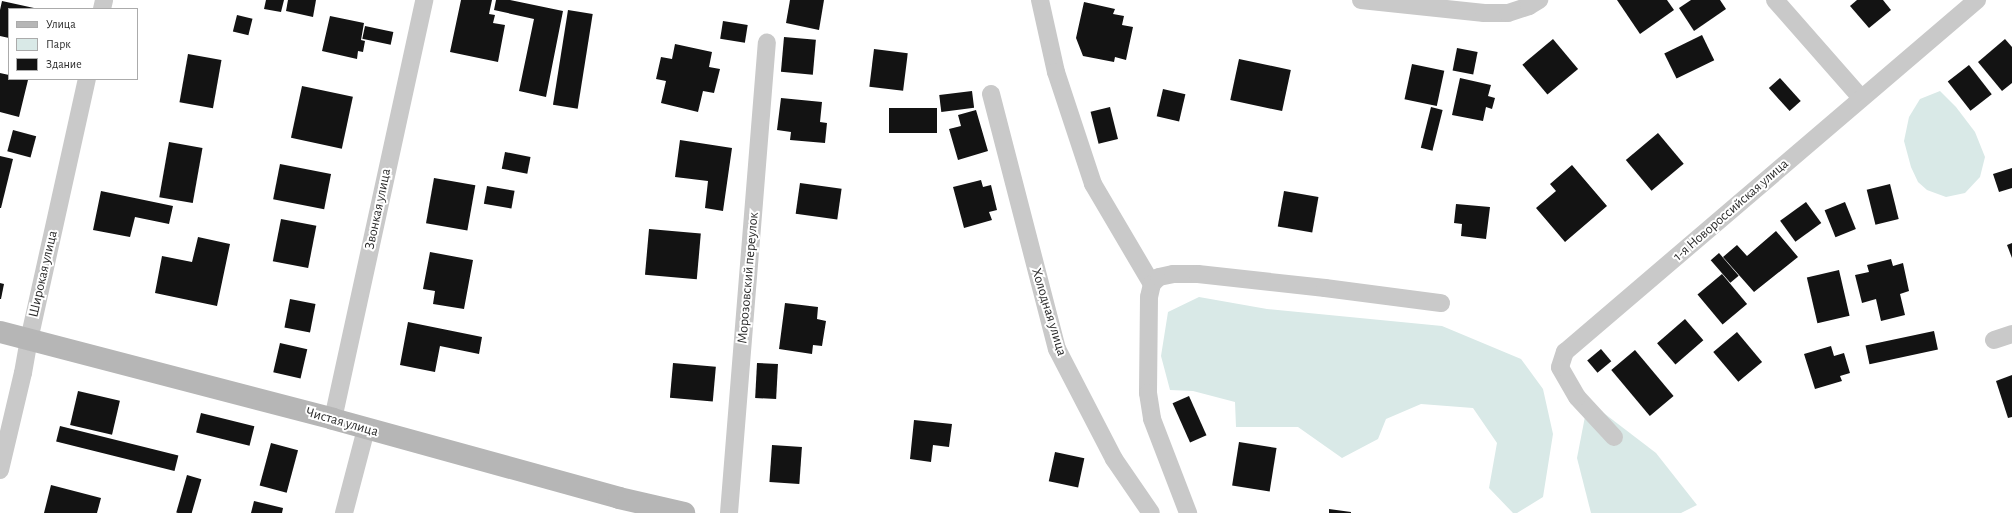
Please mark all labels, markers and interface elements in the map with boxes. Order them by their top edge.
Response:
legend [8,8,138,80]
text: Улица [46,18,76,30]
text: Парк [46,38,71,50]
text: Здание [46,58,82,70]
street label: 1-я Новороссийская улица [1670,155,1792,265]
street label: Звонкая улица [361,167,395,251]
street label: Морозовский переулок [734,211,762,345]
street label: Широкая улица [25,229,61,319]
street label: Холодная улица [1028,266,1070,358]
street label: Чистая улица [304,404,380,440]

